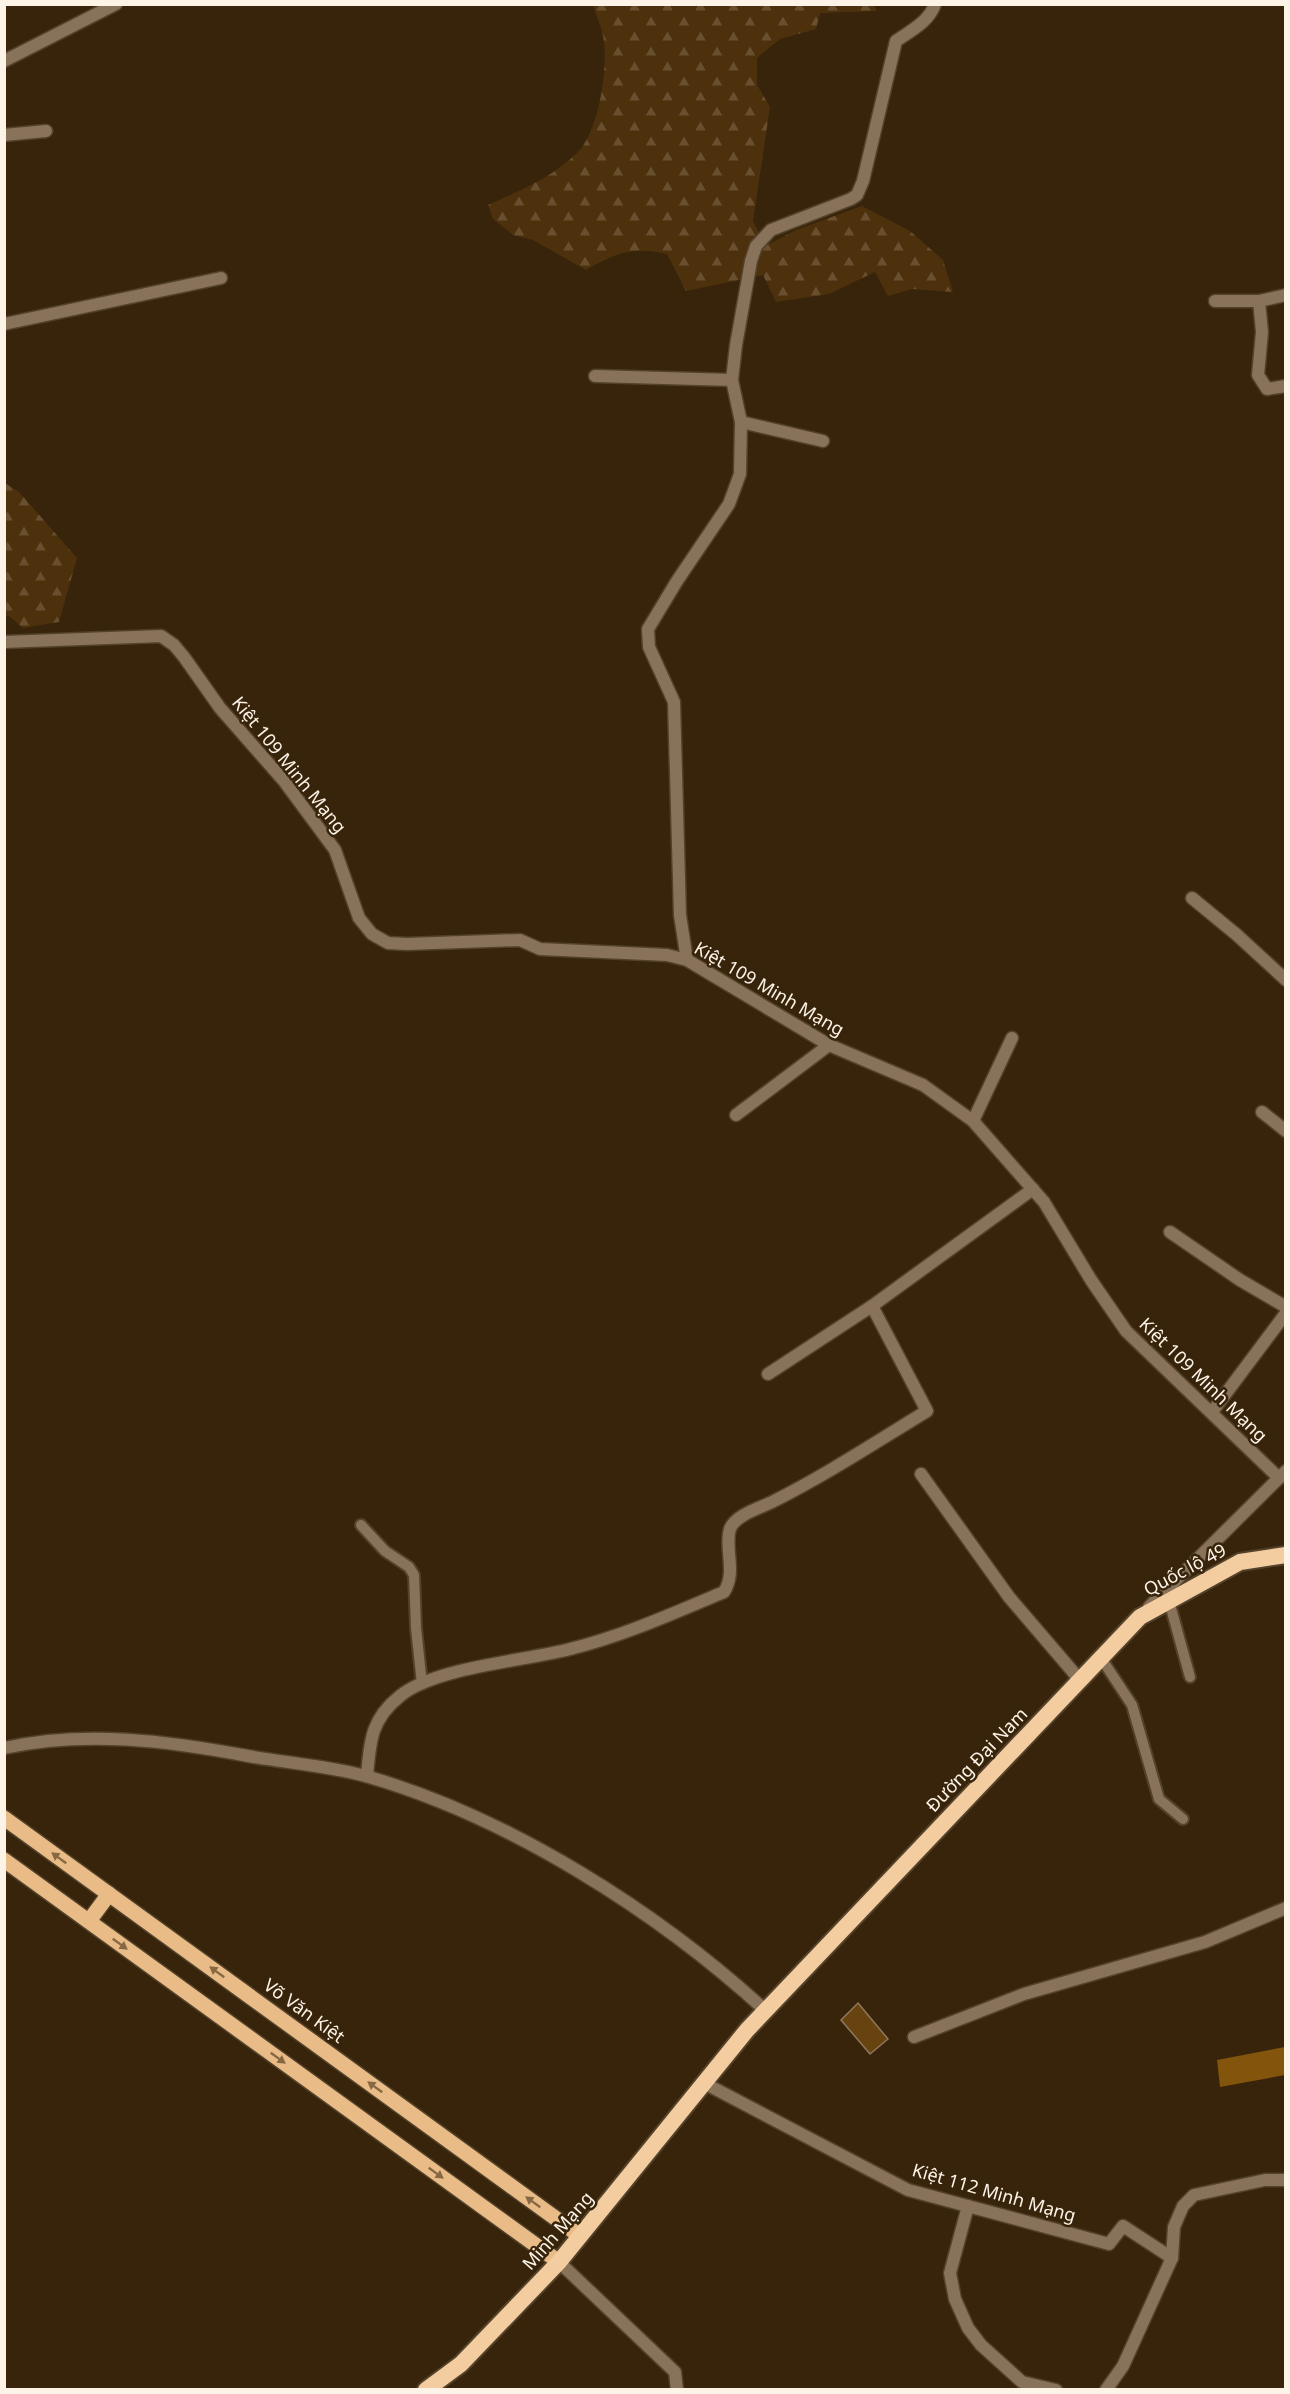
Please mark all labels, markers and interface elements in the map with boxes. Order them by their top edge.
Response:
street label: Kiệt 109 Minh Mạng [227,691,352,838]
street label: Kiệt 109 Minh Mạng [690,935,849,1041]
street label: Kiệt 109 Minh Mạng [1135,1312,1273,1447]
street label: Quốc lộ 49 [1139,1537,1230,1601]
street label: Đường Đại Nam [920,1702,1032,1817]
one-way arrow [52,1852,68,1864]
one-way arrow [111,1938,127,1950]
one-way arrow [210,1967,225,1979]
street label: Võ Văn Kiệt [259,1973,350,2048]
one-way arrow [270,2052,285,2064]
one-way arrow [367,2081,383,2093]
street label: Kiệt 112 Minh Mạng [910,2157,1079,2227]
one-way arrow [427,2167,443,2179]
street label: Minh Mạng [517,2186,598,2275]
one-way arrow [525,2196,540,2208]

